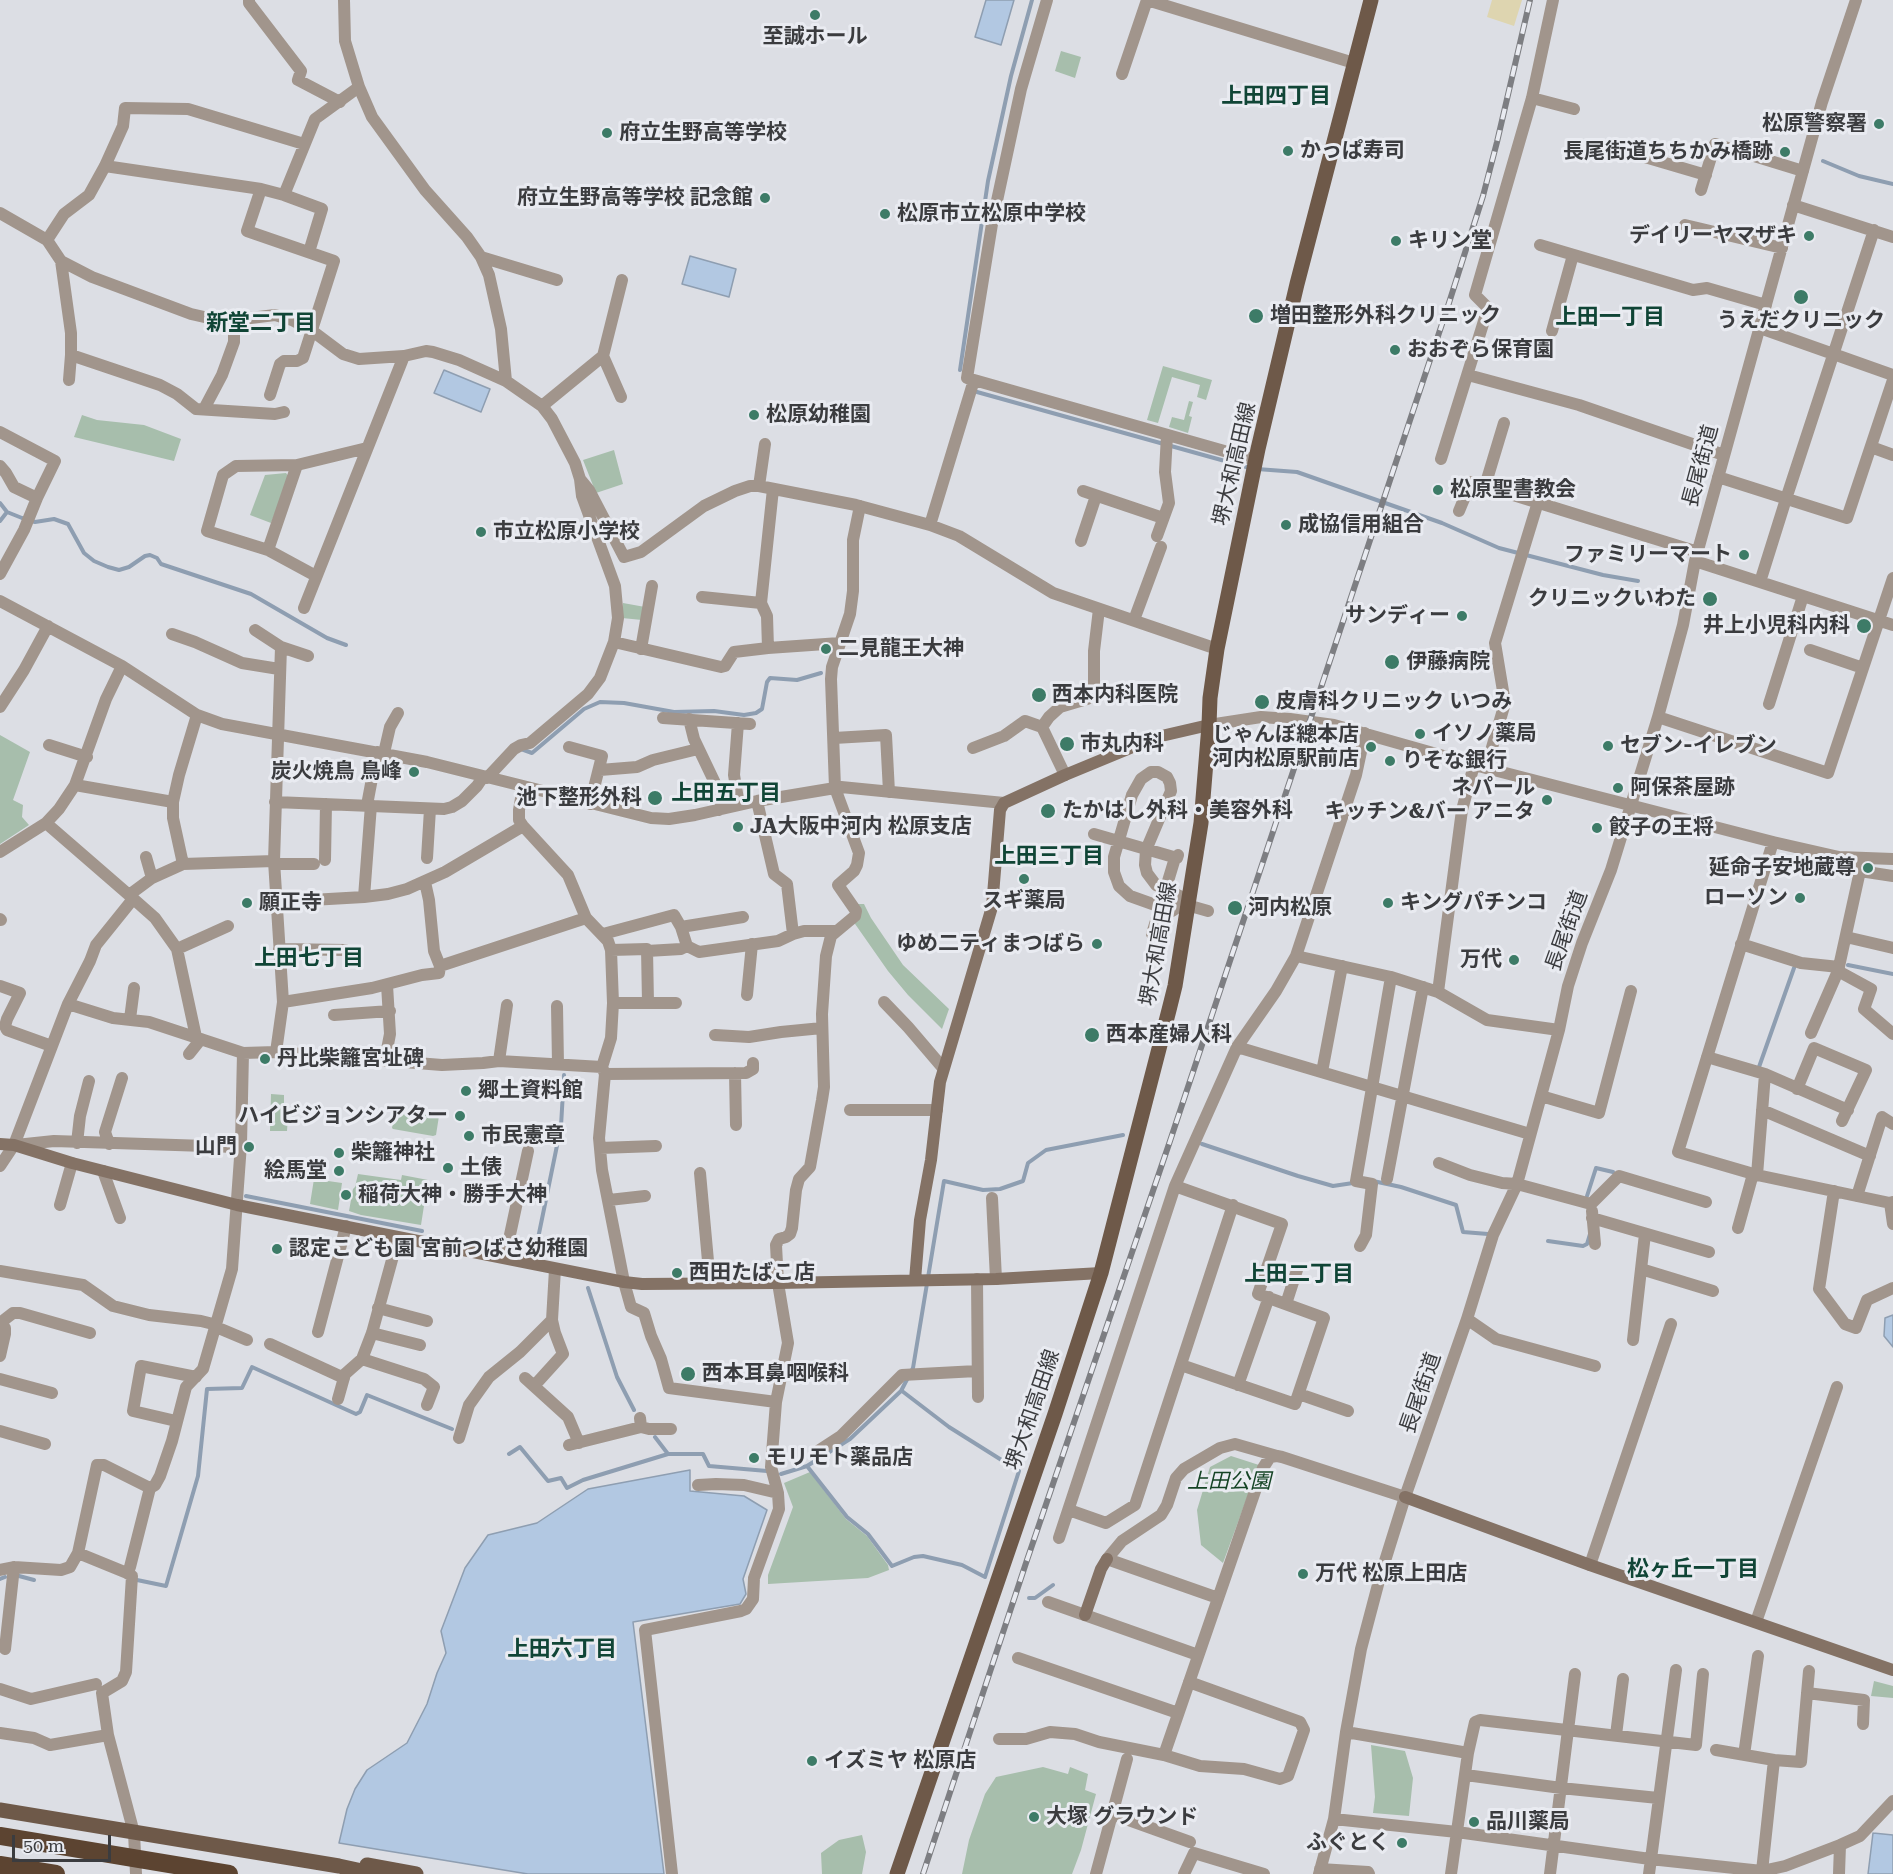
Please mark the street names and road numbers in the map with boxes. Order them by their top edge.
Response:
street label: 堺大和高田線 [1209,400,1261,528]
street label: 長尾街道 [1678,422,1724,510]
street label: 堺大和高田線 [1136,880,1182,1008]
street label: 長尾街道 [1541,887,1593,975]
street label: 堺大和高田線 [1001,1346,1065,1474]
street label: 長尾街道 [1395,1349,1447,1437]

